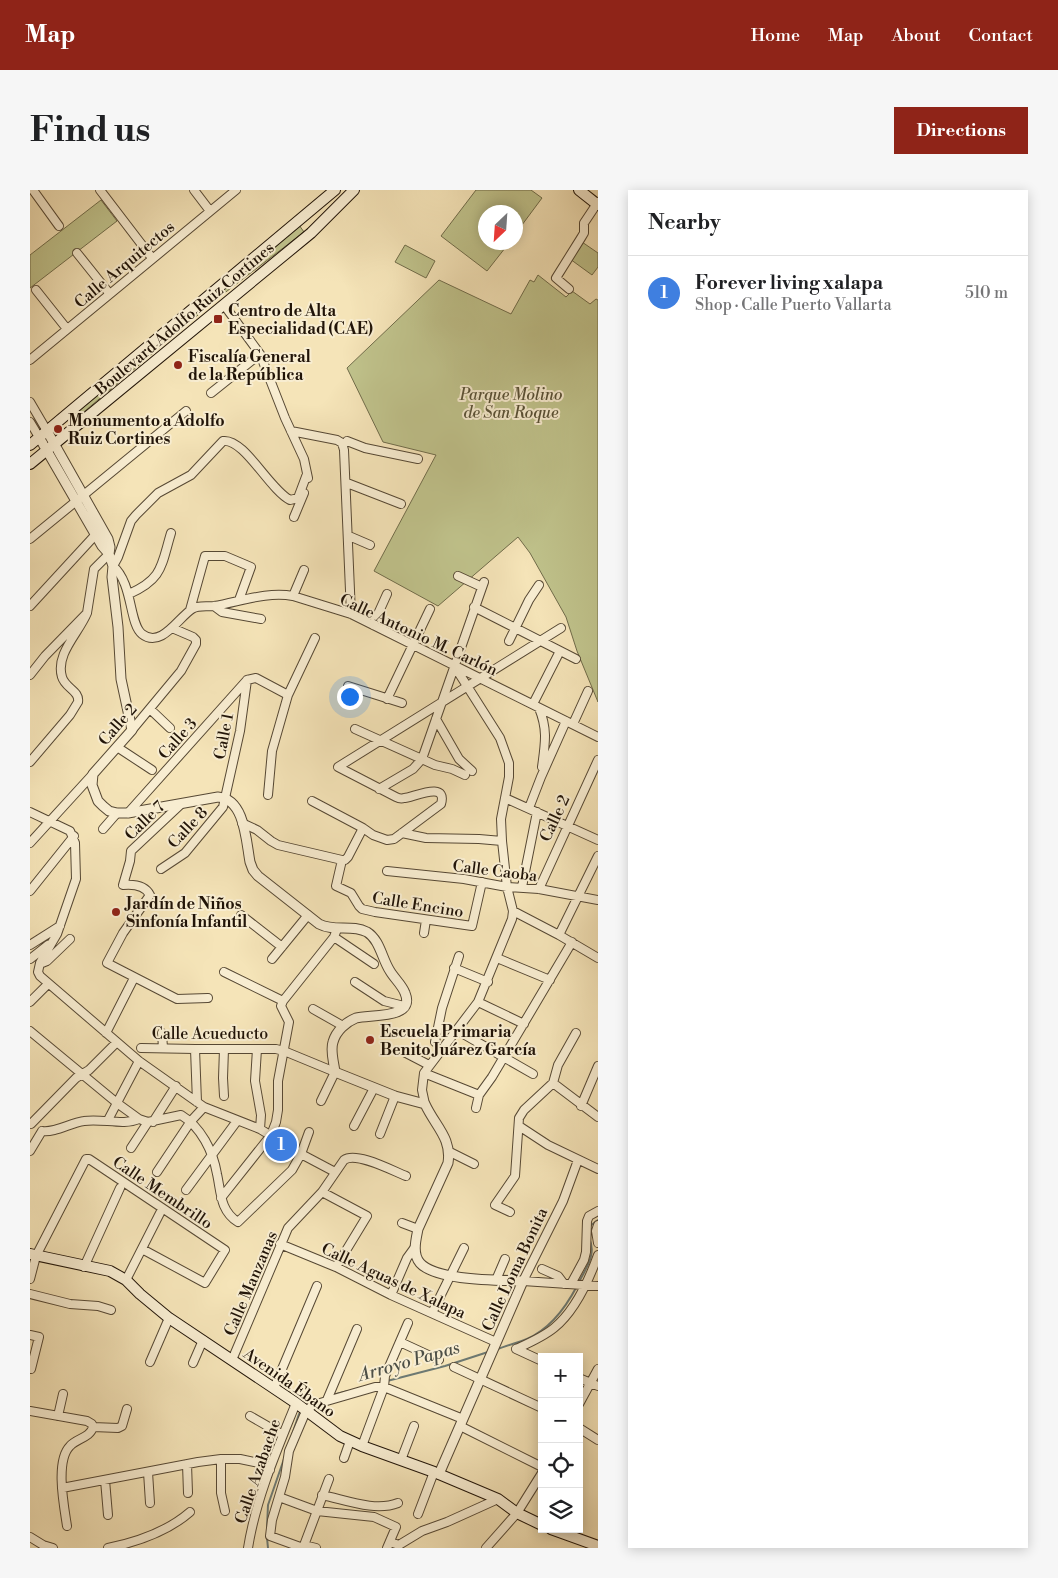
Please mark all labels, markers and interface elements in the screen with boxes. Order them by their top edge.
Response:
text: Map [25,20,75,50]
text: Home [751,24,800,47]
text: Map [828,24,864,47]
text: About [892,24,941,47]
text: Contact [969,24,1033,47]
button: Directions [894,107,1028,154]
text: Find us [30,109,150,152]
north arrow [478,205,523,250]
text: Nearby [648,210,721,236]
street label: Calle Arquitectos [70,217,179,313]
street label: Boulevard Adolfo Ruiz Cortines [90,238,278,400]
text: Forever living xalapa [695,271,883,295]
text: 1 [660,283,668,303]
text: 510 m [965,283,1008,303]
text: Shop · Calle Puerto Vallarta [695,295,892,315]
place label: Centro de Alta Especialidad (CAE) [228,301,373,339]
marker: Centro de Alta Especialidad (CAE) [212,313,224,325]
place label: Fiscalía General de la República [188,347,312,385]
marker: Fiscalía General de la República [172,359,184,371]
park label: Parque Molino de San Roque [459,385,562,423]
place label: Monumento a Adolfo Ruiz Cortines [68,411,225,449]
marker: Monumento a Adolfo Ruiz Cortines [52,423,64,435]
street label: Calle Antonio M. Carlón [336,589,501,681]
your location [337,684,363,710]
street label: Calle 2 [94,700,141,750]
street label: Calle 1 [210,711,238,761]
street label: Calle 3 [154,714,202,763]
street label: Calle 2 [535,792,574,845]
street label: Calle 7 [120,797,169,845]
street label: Calle 8 [163,803,212,853]
street label: Calle Caoba [451,856,539,886]
street label: Calle Encino [371,888,465,922]
place label: Jardín de Niños Sinfonía Infantil [124,894,248,932]
marker: Jardín de Niños Sinfonía Infantil [110,906,122,918]
place label: Escuela Primaria Benito Juárez García [380,1022,536,1060]
street label: Calle Acueducto [152,1024,268,1044]
marker: Escuela Primaria Benito Juárez García [364,1034,376,1046]
pin: 1 [265,1126,297,1164]
street label: Calle Membrillo [109,1152,216,1234]
street label: Calle Loma Bonita [478,1204,553,1334]
street label: Calle Manzanas [220,1228,282,1339]
street label: Calle Aguas de Xalapa [318,1239,470,1324]
water label: Arroyo Papas [354,1336,463,1387]
street label: Avenida Ébano [239,1341,341,1422]
map controls [538,1353,583,1533]
button: + [538,1353,583,1398]
button: − [538,1398,583,1443]
street label: Calle Azabache [231,1416,285,1526]
button: locate [538,1443,583,1488]
button: layers [538,1488,583,1533]

